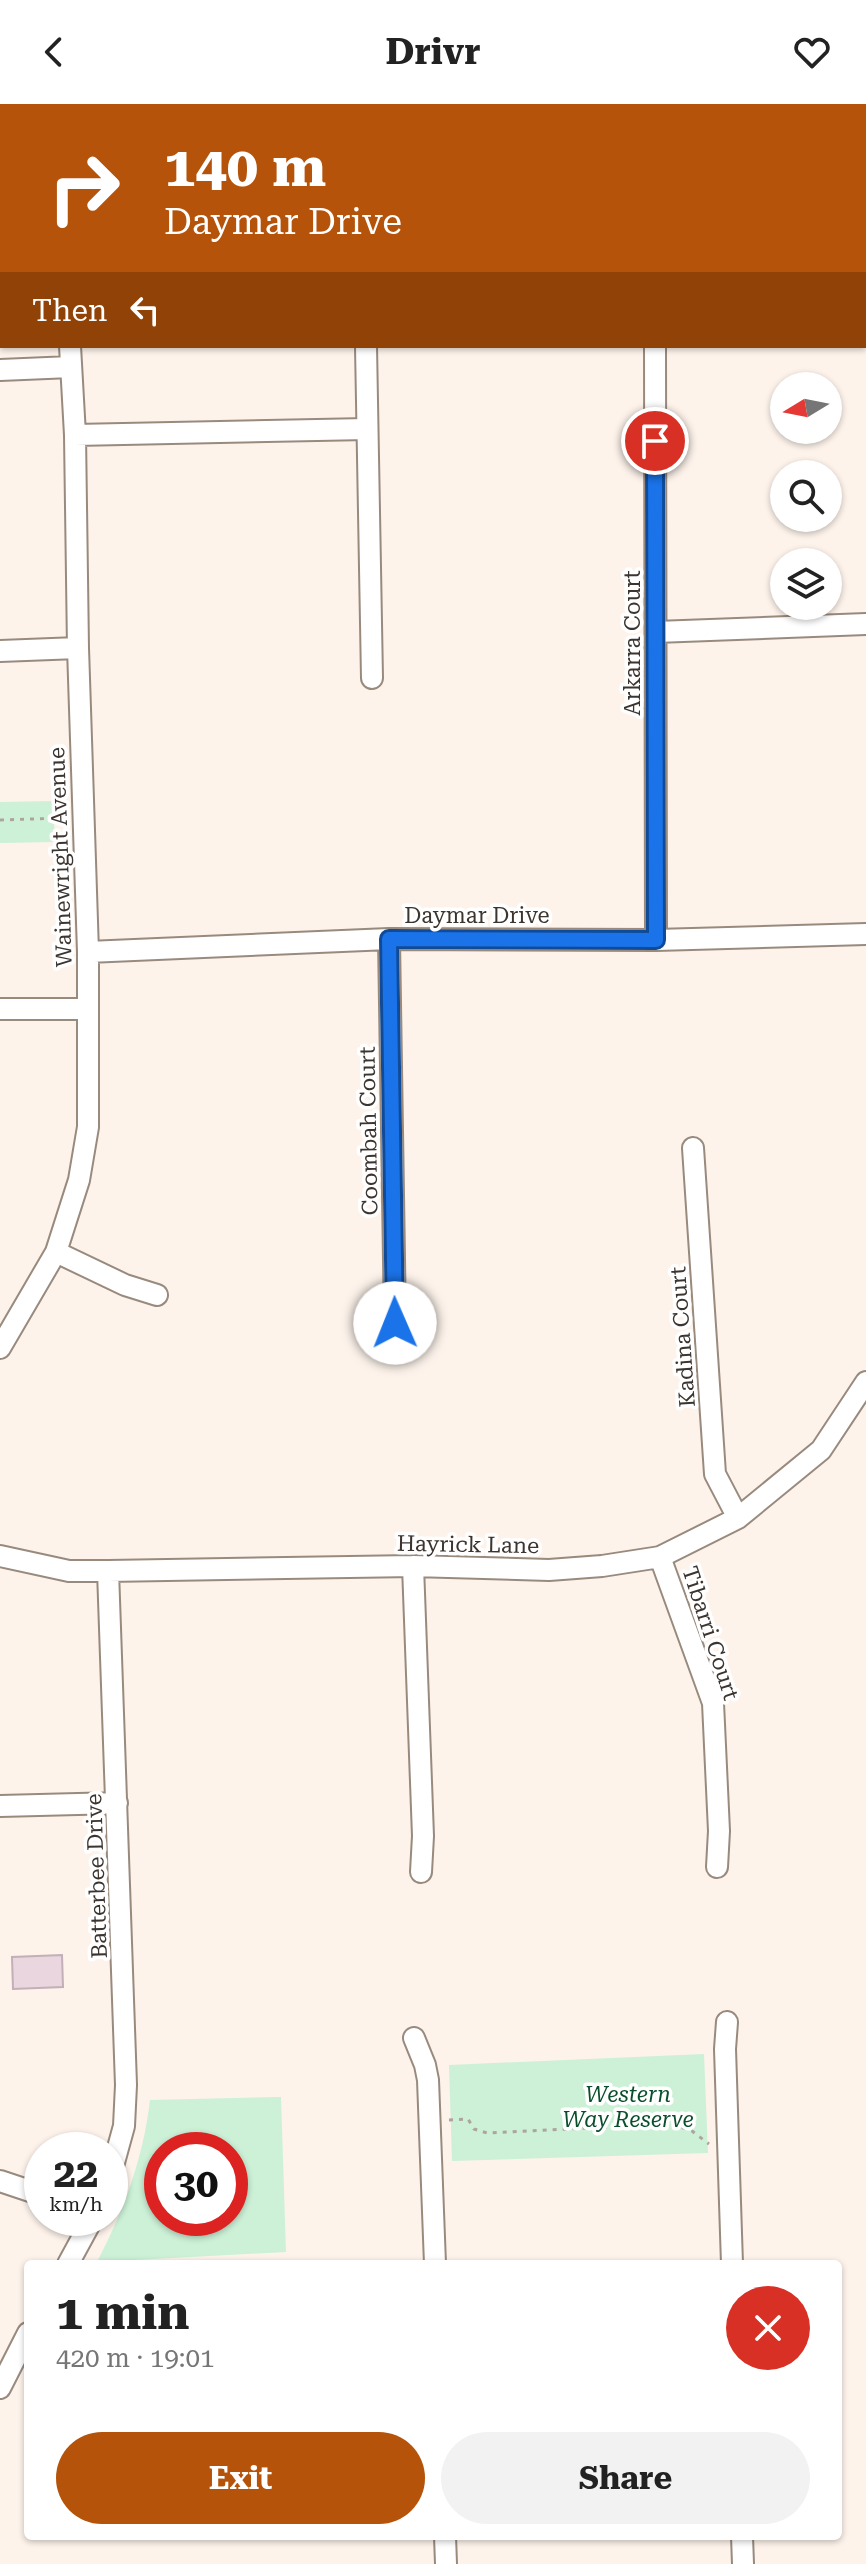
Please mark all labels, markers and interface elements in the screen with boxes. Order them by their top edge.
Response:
icon: back [32,30,76,74]
icon: heart [790,30,834,74]
text: Drivr [385,31,481,73]
text: 140 m [164,134,326,200]
icon: right [32,136,136,240]
text: Daymar Drive [164,201,402,243]
icon: left [123,288,167,332]
text: Then [32,293,107,328]
north arrow [770,372,842,444]
map controls [770,372,842,620]
pin [621,407,689,475]
icon: arrive [633,419,677,463]
button: search [770,460,842,532]
button: layers [770,548,842,620]
street label: Arkarra Court [620,570,645,716]
street label: Wainewright Avenue [44,747,77,967]
street label: Daymar Drive [404,903,550,928]
street label: Coombah Court [355,1046,382,1216]
street label: Kadina Court [665,1266,700,1408]
position arrow [353,1281,437,1365]
street label: Hayrick Lane [397,1531,539,1558]
street label: Tibarri Court [677,1563,744,1703]
street label: Batterbee Drive [81,1793,112,1959]
park label: Western Way Reserve [562,2082,694,2132]
speed limit sign: 30 [144,2132,248,2236]
text: 22 [54,2150,98,2197]
text: km/h [49,2192,103,2216]
text: 1 min [56,2285,189,2341]
button: close [726,2286,810,2370]
text: 420 m · 19:01 [56,2343,215,2373]
button: Exit [56,2432,425,2524]
button: Share [441,2432,810,2524]

